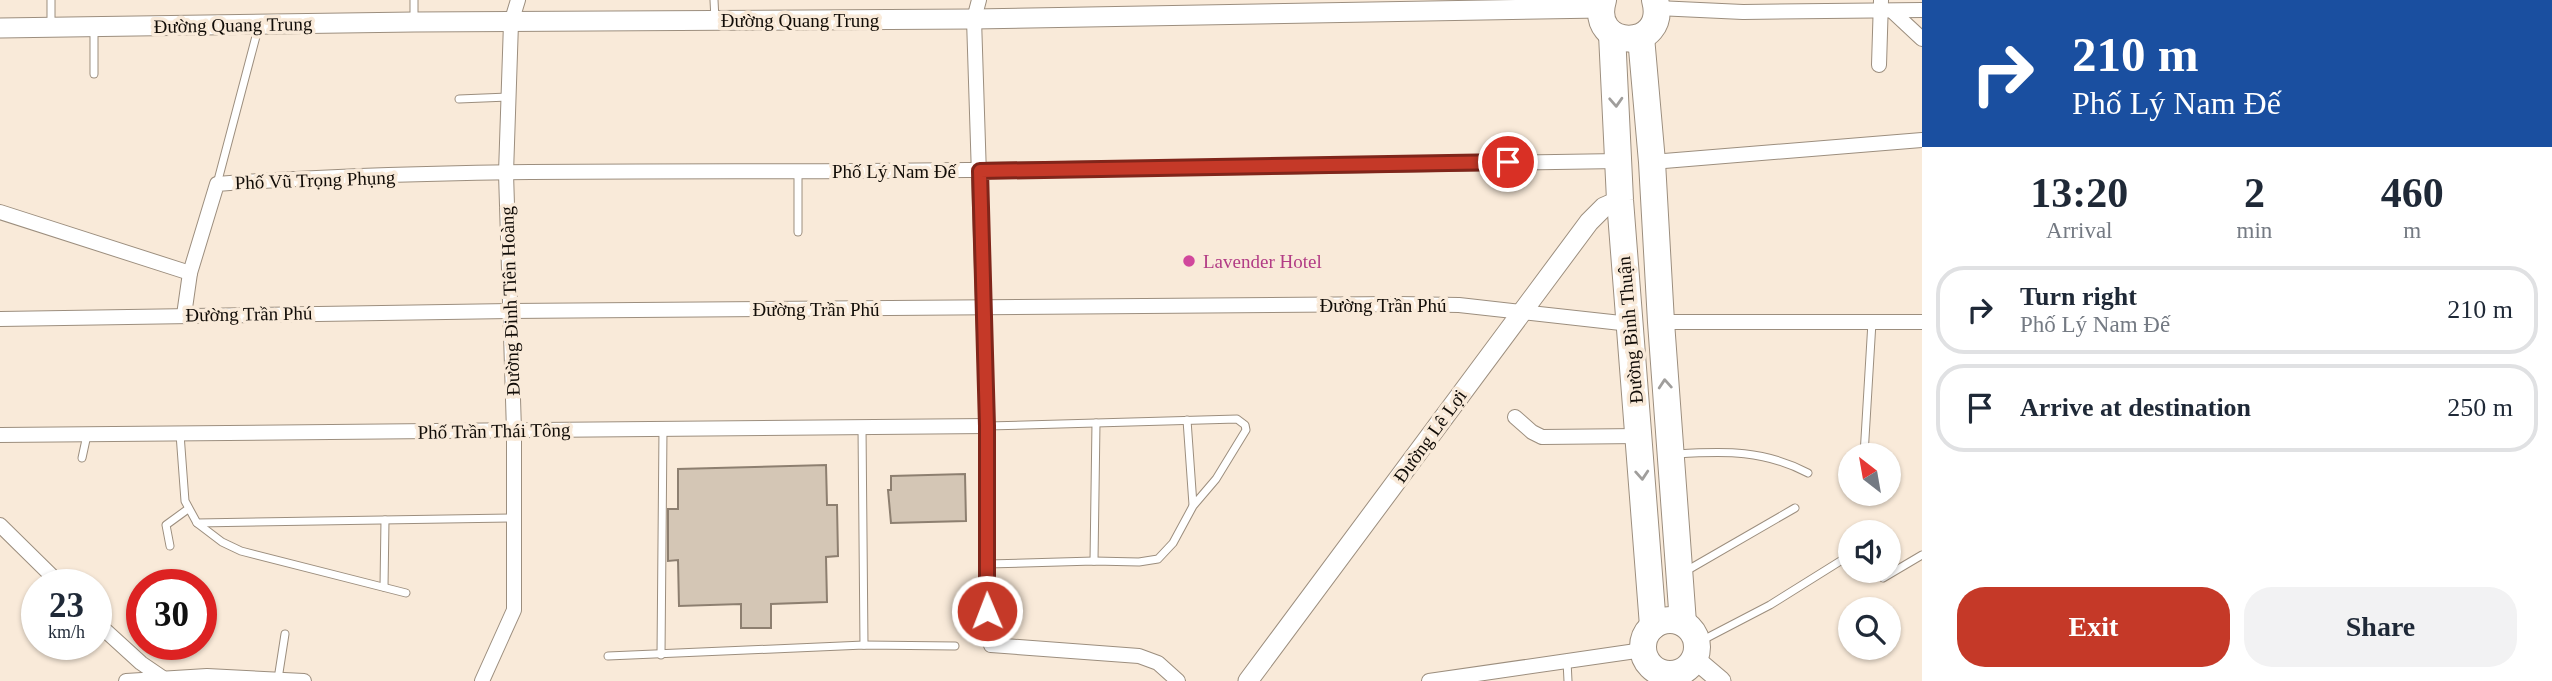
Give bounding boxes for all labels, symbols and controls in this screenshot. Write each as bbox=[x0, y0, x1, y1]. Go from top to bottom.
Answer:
street label: Đường Quang Trung bbox=[721, 10, 880, 31]
street label: Đường Quang Trung bbox=[154, 13, 313, 37]
text: 210 m bbox=[2072, 27, 2199, 82]
icon: right bbox=[1957, 28, 2048, 119]
text: Phố Lý Nam Đế bbox=[2072, 85, 2281, 121]
one-way arrow bbox=[1608, 97, 1623, 108]
pin bbox=[1478, 132, 1538, 192]
icon: arrive bbox=[1489, 143, 1527, 181]
street label: Phố Lý Nam Đế bbox=[832, 161, 957, 182]
street label: Phố Vũ Trọng Phụng bbox=[234, 167, 396, 193]
text: 13:20 bbox=[2030, 170, 2128, 216]
text: 2 bbox=[2244, 170, 2265, 216]
text: 460 bbox=[2381, 170, 2444, 216]
street label: Đường Đinh Tiên Hoàng bbox=[496, 205, 524, 396]
text: Arrival bbox=[2046, 218, 2113, 243]
text: min bbox=[2237, 218, 2272, 243]
text: m bbox=[2403, 218, 2421, 243]
place label: Lavender Hotel bbox=[1203, 251, 1322, 272]
marker: Lavender Hotel bbox=[1181, 253, 1197, 269]
street label: Đường Bình Thuận bbox=[1613, 255, 1647, 404]
text: Turn right bbox=[2020, 282, 2137, 311]
icon: right bbox=[1961, 291, 1999, 329]
street label: Đường Trần Phú bbox=[1320, 295, 1447, 316]
text: 210 m bbox=[2447, 295, 2513, 324]
street label: Đường Trần Phú bbox=[753, 299, 880, 320]
street label: Đường Trần Phú bbox=[185, 302, 313, 326]
text: Phố Lý Nam Đế bbox=[2020, 312, 2170, 337]
one-way arrow bbox=[1658, 378, 1673, 389]
street label: Đường Lê Lợi bbox=[1389, 386, 1471, 486]
icon: arrive bbox=[1961, 389, 1999, 427]
text: Arrive at destination bbox=[2020, 393, 2251, 422]
text: 250 m bbox=[2447, 393, 2513, 422]
street label: Phố Trần Thái Tông bbox=[417, 419, 571, 443]
north arrow bbox=[1838, 443, 1900, 506]
map controls bbox=[1838, 443, 1901, 660]
one-way arrow bbox=[1634, 470, 1649, 481]
button: sound bbox=[1838, 520, 1901, 583]
speed limit sign: 30 bbox=[126, 569, 217, 660]
position arrow bbox=[950, 574, 1024, 648]
text: 23 bbox=[49, 586, 84, 625]
button: Exit bbox=[1957, 587, 2230, 667]
button: Share bbox=[2244, 587, 2517, 667]
button: search bbox=[1838, 597, 1901, 660]
text: km/h bbox=[48, 622, 85, 642]

